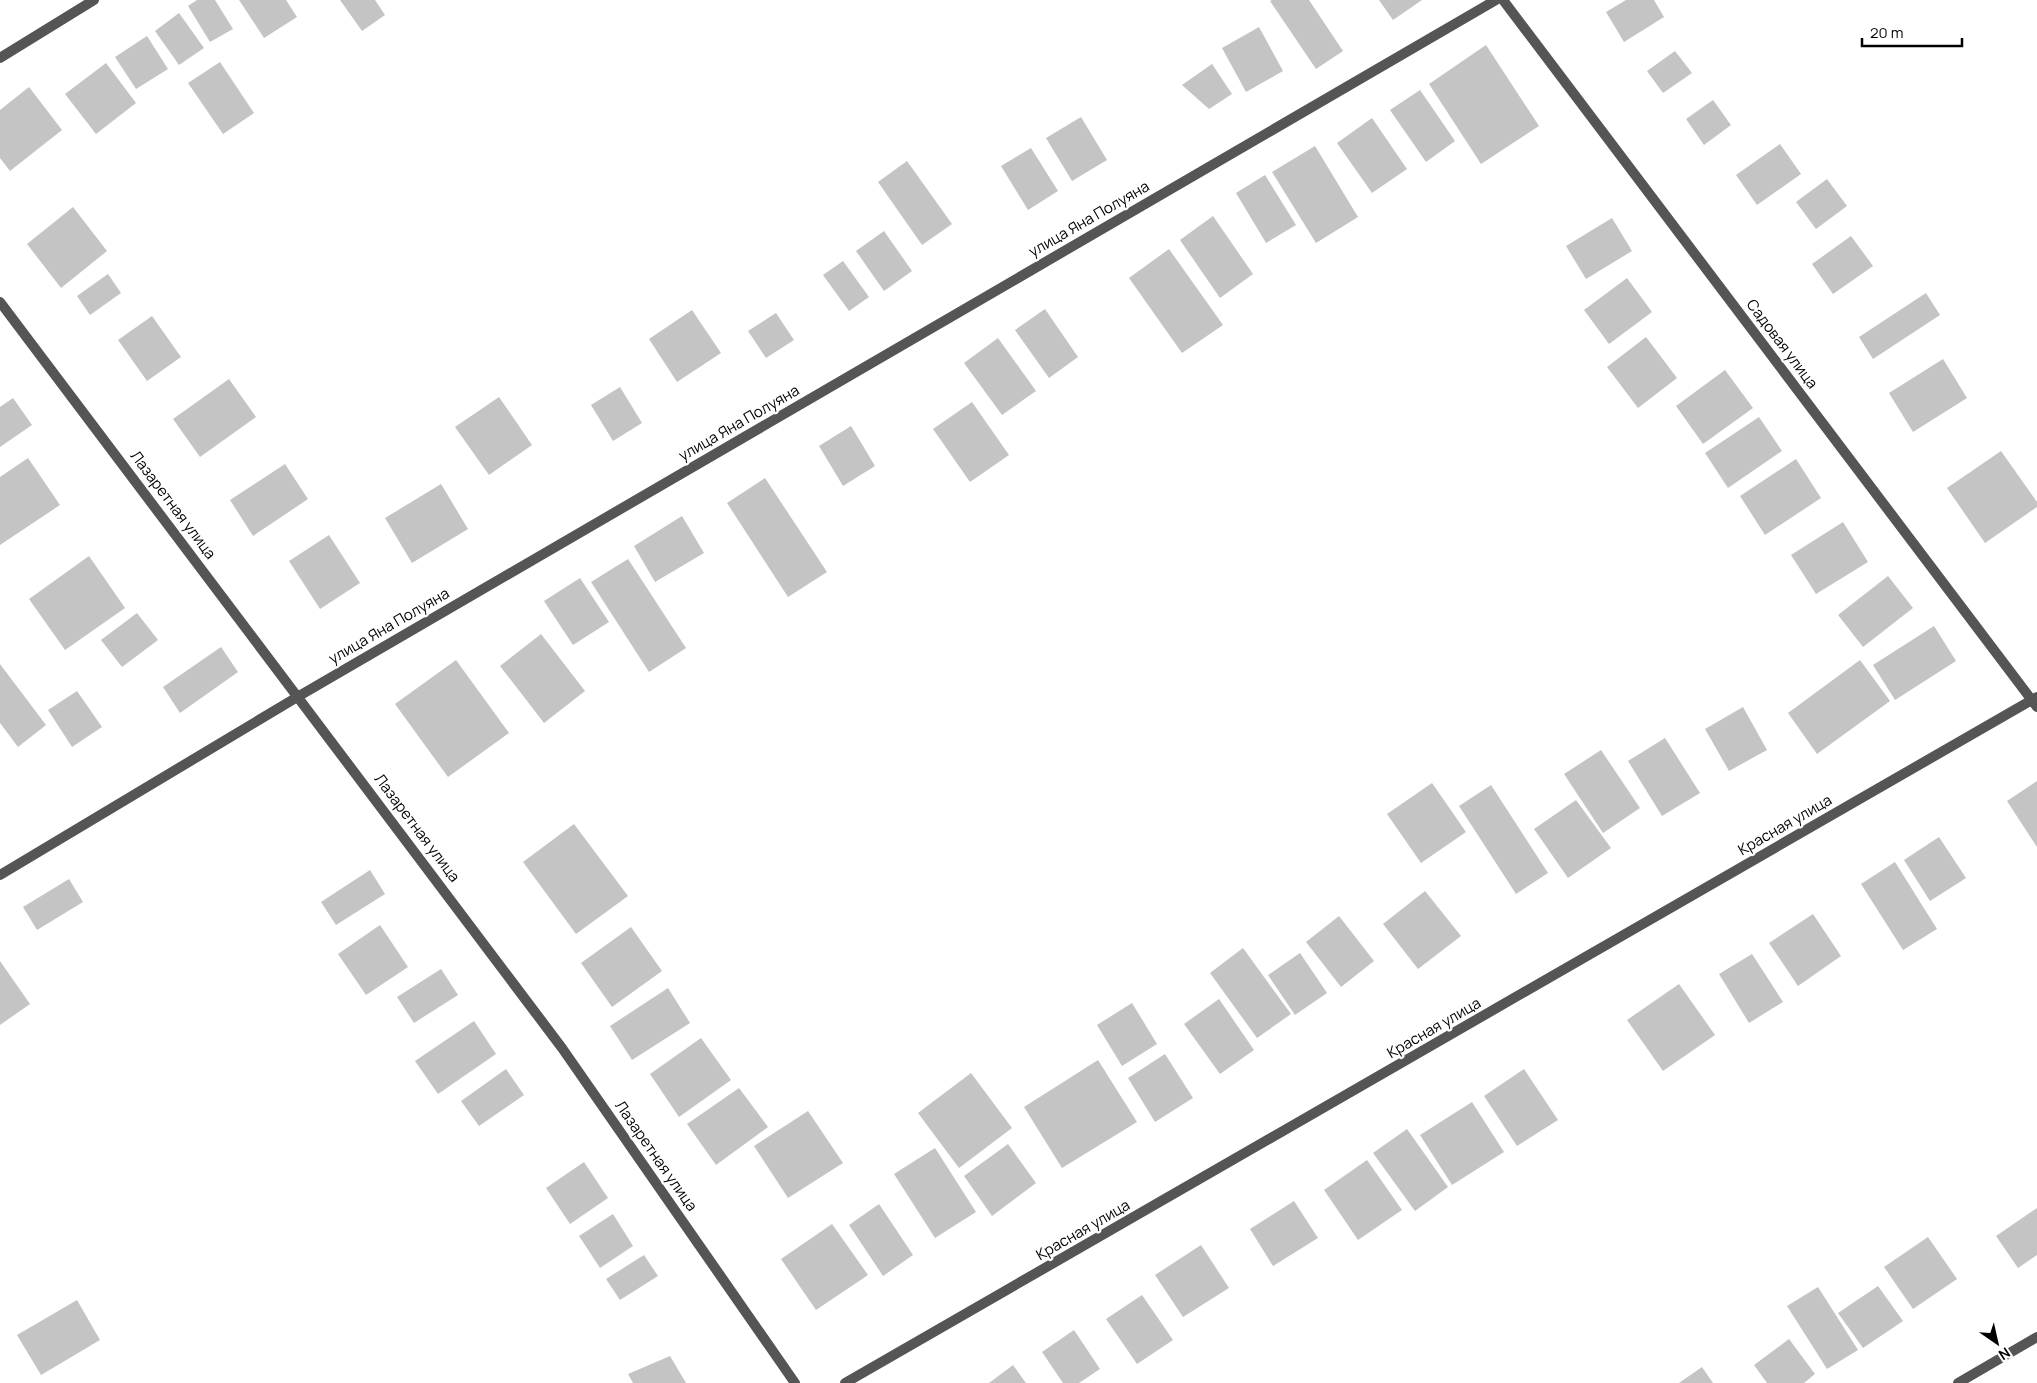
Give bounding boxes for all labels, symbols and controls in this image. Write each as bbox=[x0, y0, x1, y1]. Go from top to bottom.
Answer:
scale bar bbox=[1862, 15, 1962, 47]
text: 20 m bbox=[1870, 22, 1903, 43]
street label: улица Яна Полуяна bbox=[1025, 175, 1153, 262]
street label: Садовая улица bbox=[1742, 295, 1823, 393]
street label: улица Яна Полуяна bbox=[675, 379, 803, 466]
street label: Лазаретная улица bbox=[126, 446, 221, 563]
street label: улица Яна Полуяна bbox=[325, 582, 453, 669]
street label: Лазаретная улица bbox=[370, 769, 465, 886]
street label: Красная улица bbox=[1734, 789, 1836, 860]
street label: Красная улица bbox=[1383, 992, 1485, 1063]
street label: Лазаретная улица bbox=[610, 1096, 703, 1215]
street label: Красная улица bbox=[1032, 1194, 1134, 1265]
north arrow bbox=[1972, 1318, 2022, 1368]
text: N bbox=[1995, 1344, 2014, 1365]

